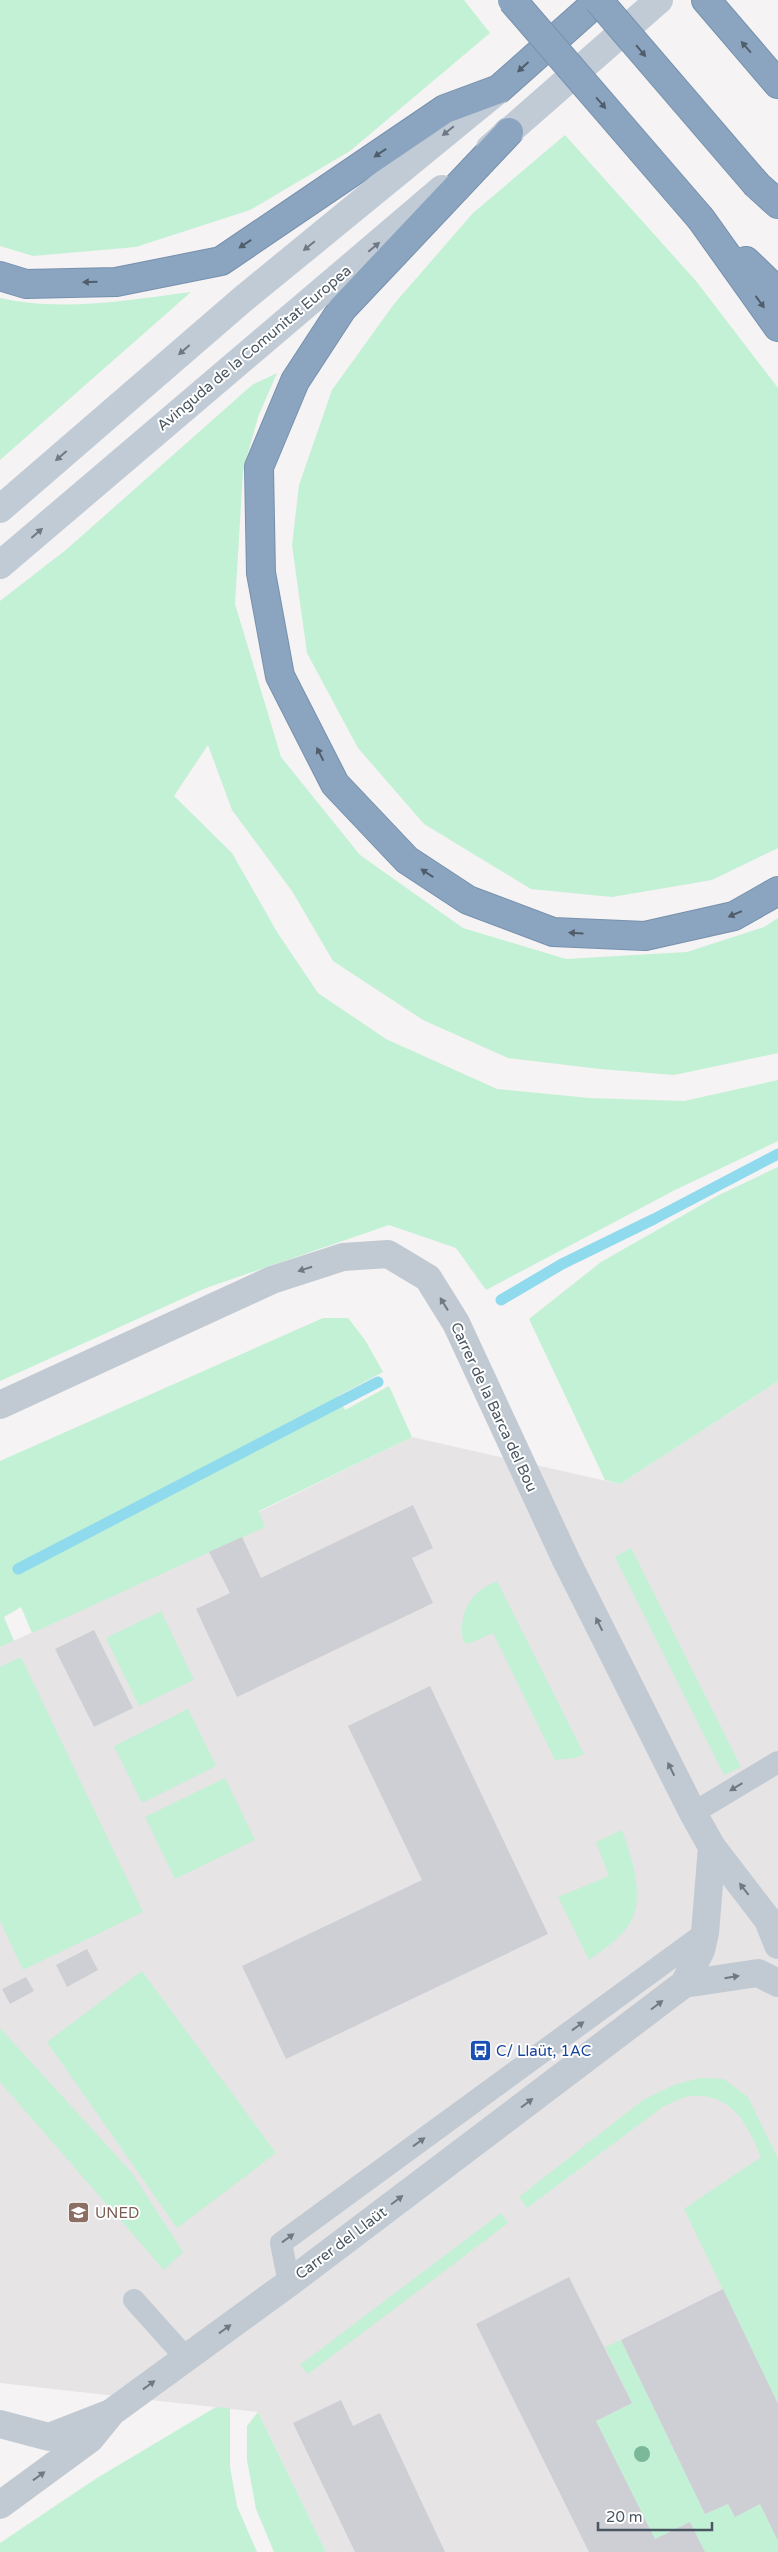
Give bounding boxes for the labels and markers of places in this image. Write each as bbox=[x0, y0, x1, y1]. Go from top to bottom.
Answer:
bus stop icon: C/ Llaüt, 1AC bbox=[468, 2039, 492, 2063]
place label: C/ Llaüt, 1AC bbox=[496, 2042, 591, 2060]
school or university icon: UNED bbox=[67, 2201, 91, 2225]
place label: UNED bbox=[95, 2204, 139, 2222]

